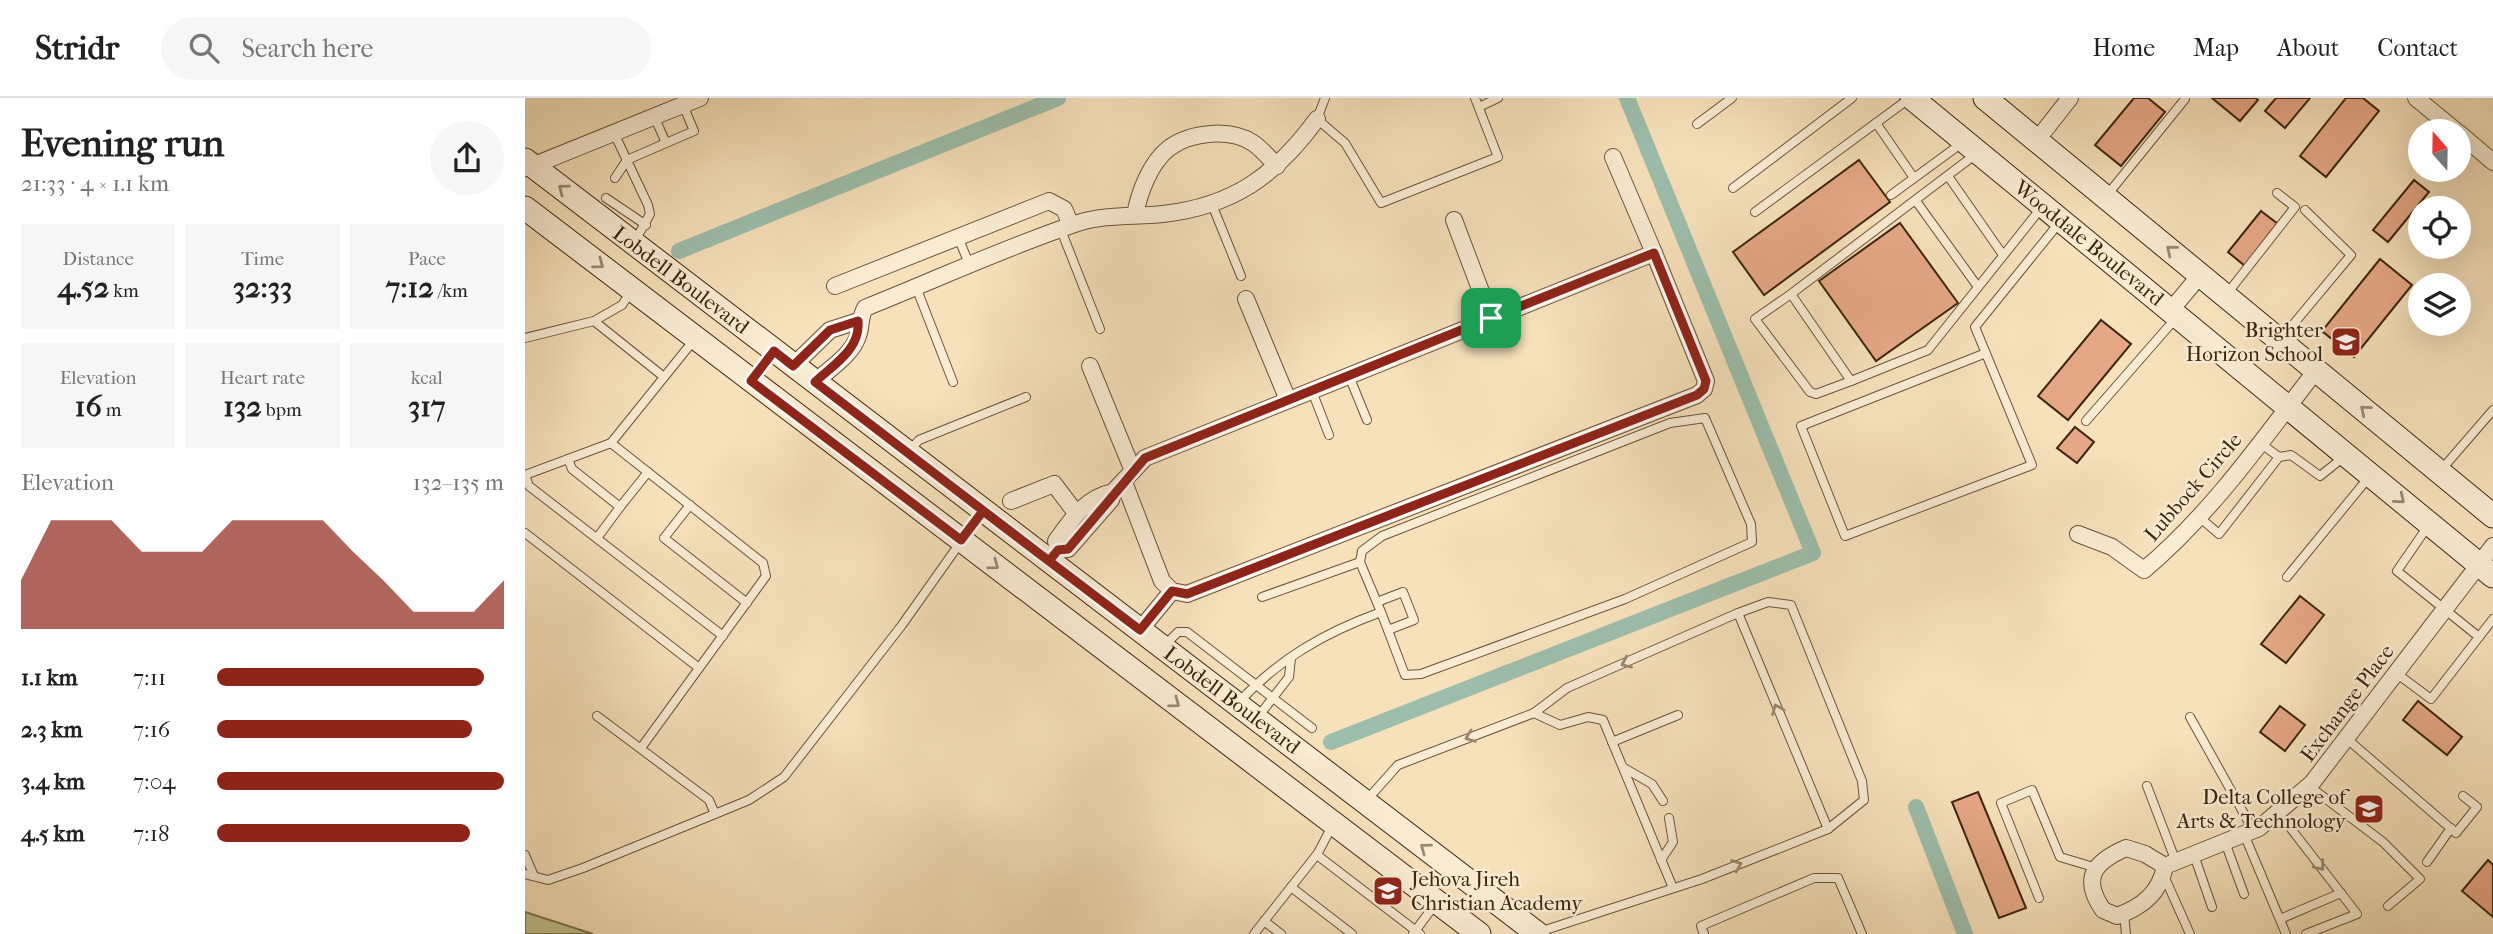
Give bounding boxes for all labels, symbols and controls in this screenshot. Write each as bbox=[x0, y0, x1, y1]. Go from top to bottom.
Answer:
search box bbox=[161, 17, 651, 80]
text: Stridr bbox=[35, 29, 119, 68]
icon: search bbox=[185, 29, 223, 67]
text: Search here bbox=[241, 33, 373, 64]
text: Home bbox=[2093, 34, 2155, 62]
text: Map bbox=[2193, 34, 2239, 62]
text: About bbox=[2277, 34, 2339, 62]
text: Contact bbox=[2377, 34, 2458, 62]
north arrow bbox=[2408, 119, 2471, 182]
map controls bbox=[2408, 119, 2471, 336]
text: Evening run bbox=[21, 121, 224, 166]
button: share bbox=[430, 121, 504, 195]
text: 21:33 · 4 × 1.1 km bbox=[21, 170, 169, 197]
street label: Wooddale Boulevard bbox=[2009, 175, 2169, 311]
one-way arrow bbox=[558, 185, 570, 198]
button: locate bbox=[2408, 196, 2471, 259]
street label: Lobdell Boulevard bbox=[608, 221, 754, 339]
one-way arrow bbox=[2166, 245, 2178, 258]
text: Distance bbox=[62, 248, 134, 270]
text: Time bbox=[241, 248, 284, 270]
text: Pace bbox=[408, 248, 446, 270]
one-way arrow bbox=[591, 256, 604, 269]
text: 4.52 bbox=[58, 270, 109, 305]
text: 32:33 bbox=[233, 270, 292, 305]
text: 7:12 bbox=[386, 270, 434, 305]
button: layers bbox=[2408, 273, 2471, 336]
text: km bbox=[109, 280, 139, 302]
text: /km bbox=[434, 280, 468, 302]
pin bbox=[1461, 288, 1521, 348]
icon: arrive bbox=[1472, 299, 1510, 337]
place label: Brighter Horizon School bbox=[2186, 318, 2323, 366]
school or university icon: Brighter Horizon School bbox=[2329, 325, 2363, 359]
text: Elevation bbox=[60, 367, 137, 389]
text: Heart rate bbox=[220, 367, 305, 389]
text: kcal bbox=[411, 367, 443, 389]
text: 16 bbox=[75, 389, 102, 424]
text: 132 bbox=[223, 389, 262, 424]
text: 317 bbox=[408, 389, 446, 424]
text: m bbox=[102, 399, 122, 421]
text: bpm bbox=[262, 399, 302, 421]
one-way arrow bbox=[2361, 405, 2373, 418]
street label: Lubbock Circle bbox=[2139, 428, 2247, 546]
text: Elevation bbox=[21, 469, 114, 496]
text: 132–135 m bbox=[413, 469, 504, 496]
one-way arrow bbox=[2393, 491, 2405, 504]
one-way arrow bbox=[987, 557, 999, 570]
street label: Exchange Place bbox=[2295, 640, 2399, 766]
street label: Lobdell Boulevard bbox=[1159, 641, 1305, 759]
one-way arrow bbox=[1621, 655, 1633, 669]
text: 1.1 km bbox=[21, 664, 78, 691]
text: 7:11 bbox=[133, 664, 166, 691]
one-way arrow bbox=[1168, 695, 1180, 707]
one-way arrow bbox=[1772, 704, 1786, 716]
text: 2.3 km bbox=[21, 716, 83, 743]
text: 7:16 bbox=[133, 716, 170, 743]
one-way arrow bbox=[1465, 729, 1477, 743]
text: 3.4 km bbox=[21, 768, 85, 795]
text: 7:04 bbox=[133, 768, 176, 795]
place label: Delta College of Arts & Technology bbox=[2176, 785, 2350, 833]
school or university icon: Delta College of Arts & Technology bbox=[2352, 792, 2386, 826]
text: 4.5 km bbox=[21, 820, 85, 847]
text: 7:18 bbox=[133, 820, 169, 847]
one-way arrow bbox=[1420, 843, 1433, 856]
one-way arrow bbox=[2311, 858, 2324, 870]
one-way arrow bbox=[1730, 860, 1742, 874]
place label: Jehova Jireh Christian Academy bbox=[1409, 867, 1583, 915]
school or university icon: Jehova Jireh Christian Academy bbox=[1371, 874, 1405, 908]

